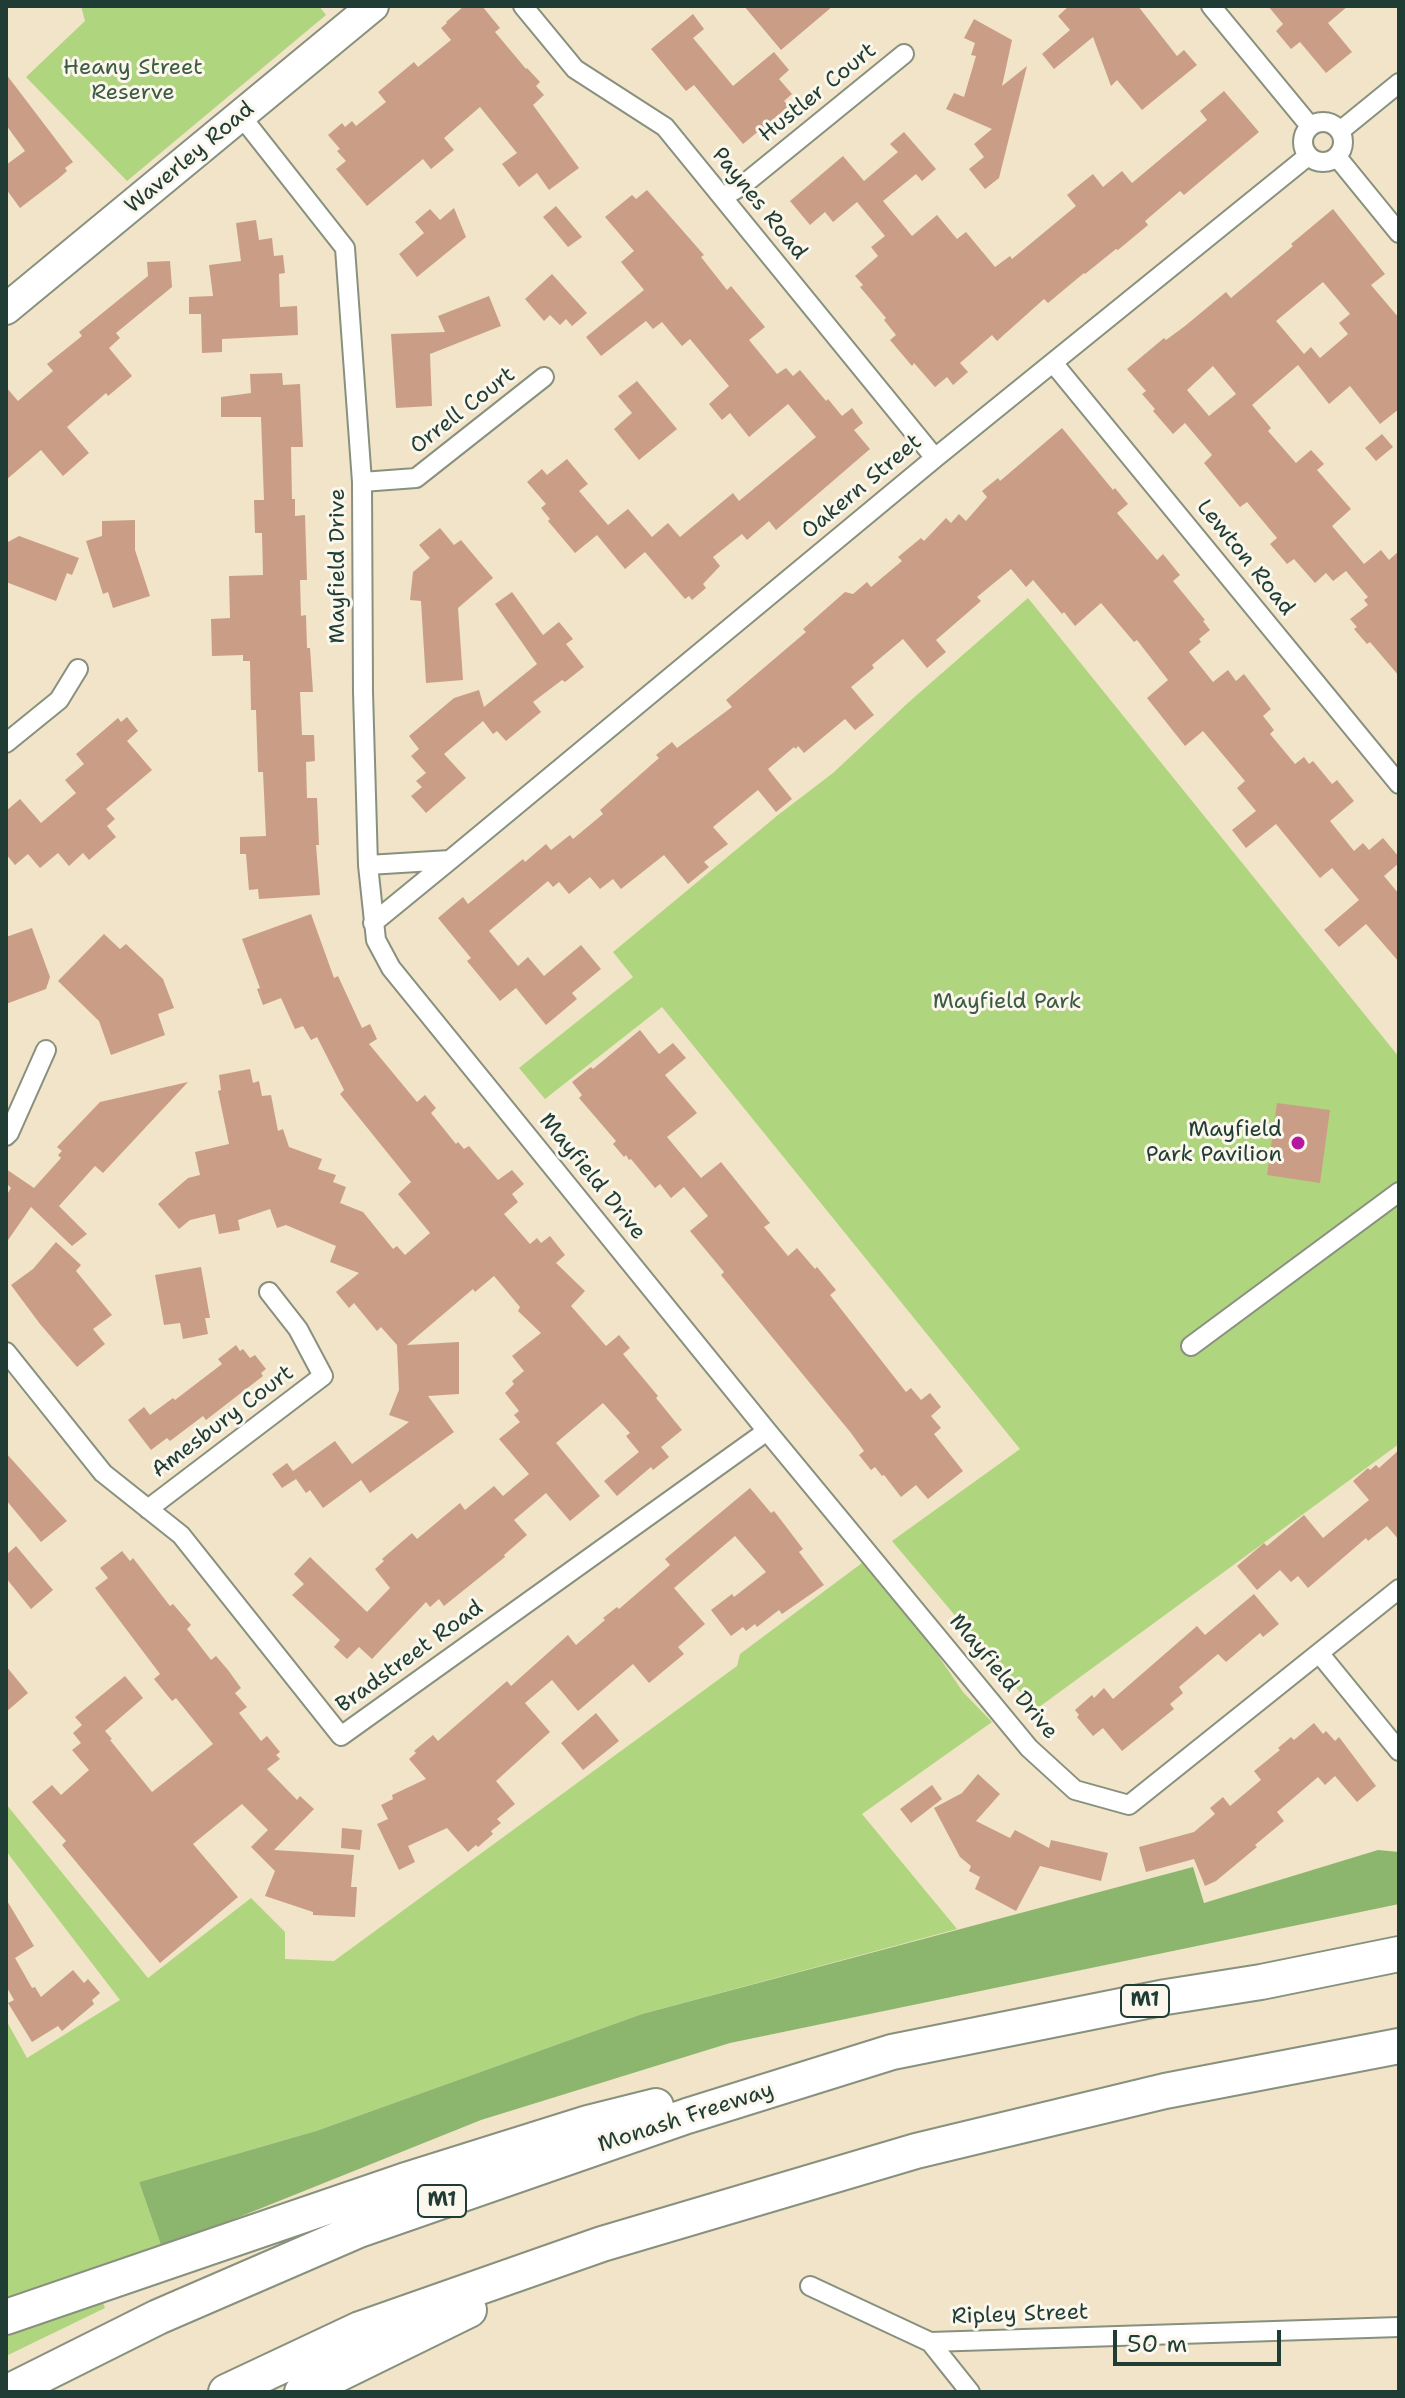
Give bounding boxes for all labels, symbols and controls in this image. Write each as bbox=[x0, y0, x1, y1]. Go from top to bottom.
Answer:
street label: Hustler Court bbox=[754, 38, 882, 148]
park label: Heany Street Reserve bbox=[63, 55, 203, 106]
street label: Waverley Road bbox=[120, 96, 260, 220]
street label: Paynes Road bbox=[706, 143, 812, 265]
street label: Orrell Court bbox=[405, 362, 521, 460]
street label: Oakern Street bbox=[797, 429, 927, 545]
street label: Mayfield Drive bbox=[325, 488, 351, 644]
street label: Lewton Road bbox=[1190, 495, 1300, 621]
park label: Mayfield Park bbox=[933, 989, 1081, 1015]
street label: Mayfield Drive bbox=[533, 1108, 651, 1246]
place label: Mayfield Park Pavilion bbox=[1146, 1117, 1282, 1168]
marker: Mayfield Park Pavilion bbox=[1289, 1134, 1307, 1152]
street label: Amesbury Court bbox=[147, 1360, 299, 1484]
street label: Bradstreet Road bbox=[331, 1595, 489, 1719]
street label: Mayfield Drive bbox=[943, 1609, 1063, 1745]
road number: M1 bbox=[1121, 1985, 1169, 2017]
street label: Monash Freeway bbox=[595, 2077, 777, 2159]
road number: M1 bbox=[418, 2185, 466, 2217]
street label: Ripley Street bbox=[951, 2299, 1089, 2331]
scale bar bbox=[1117, 2314, 1285, 2364]
text: 50 m bbox=[1127, 2328, 1187, 2360]

